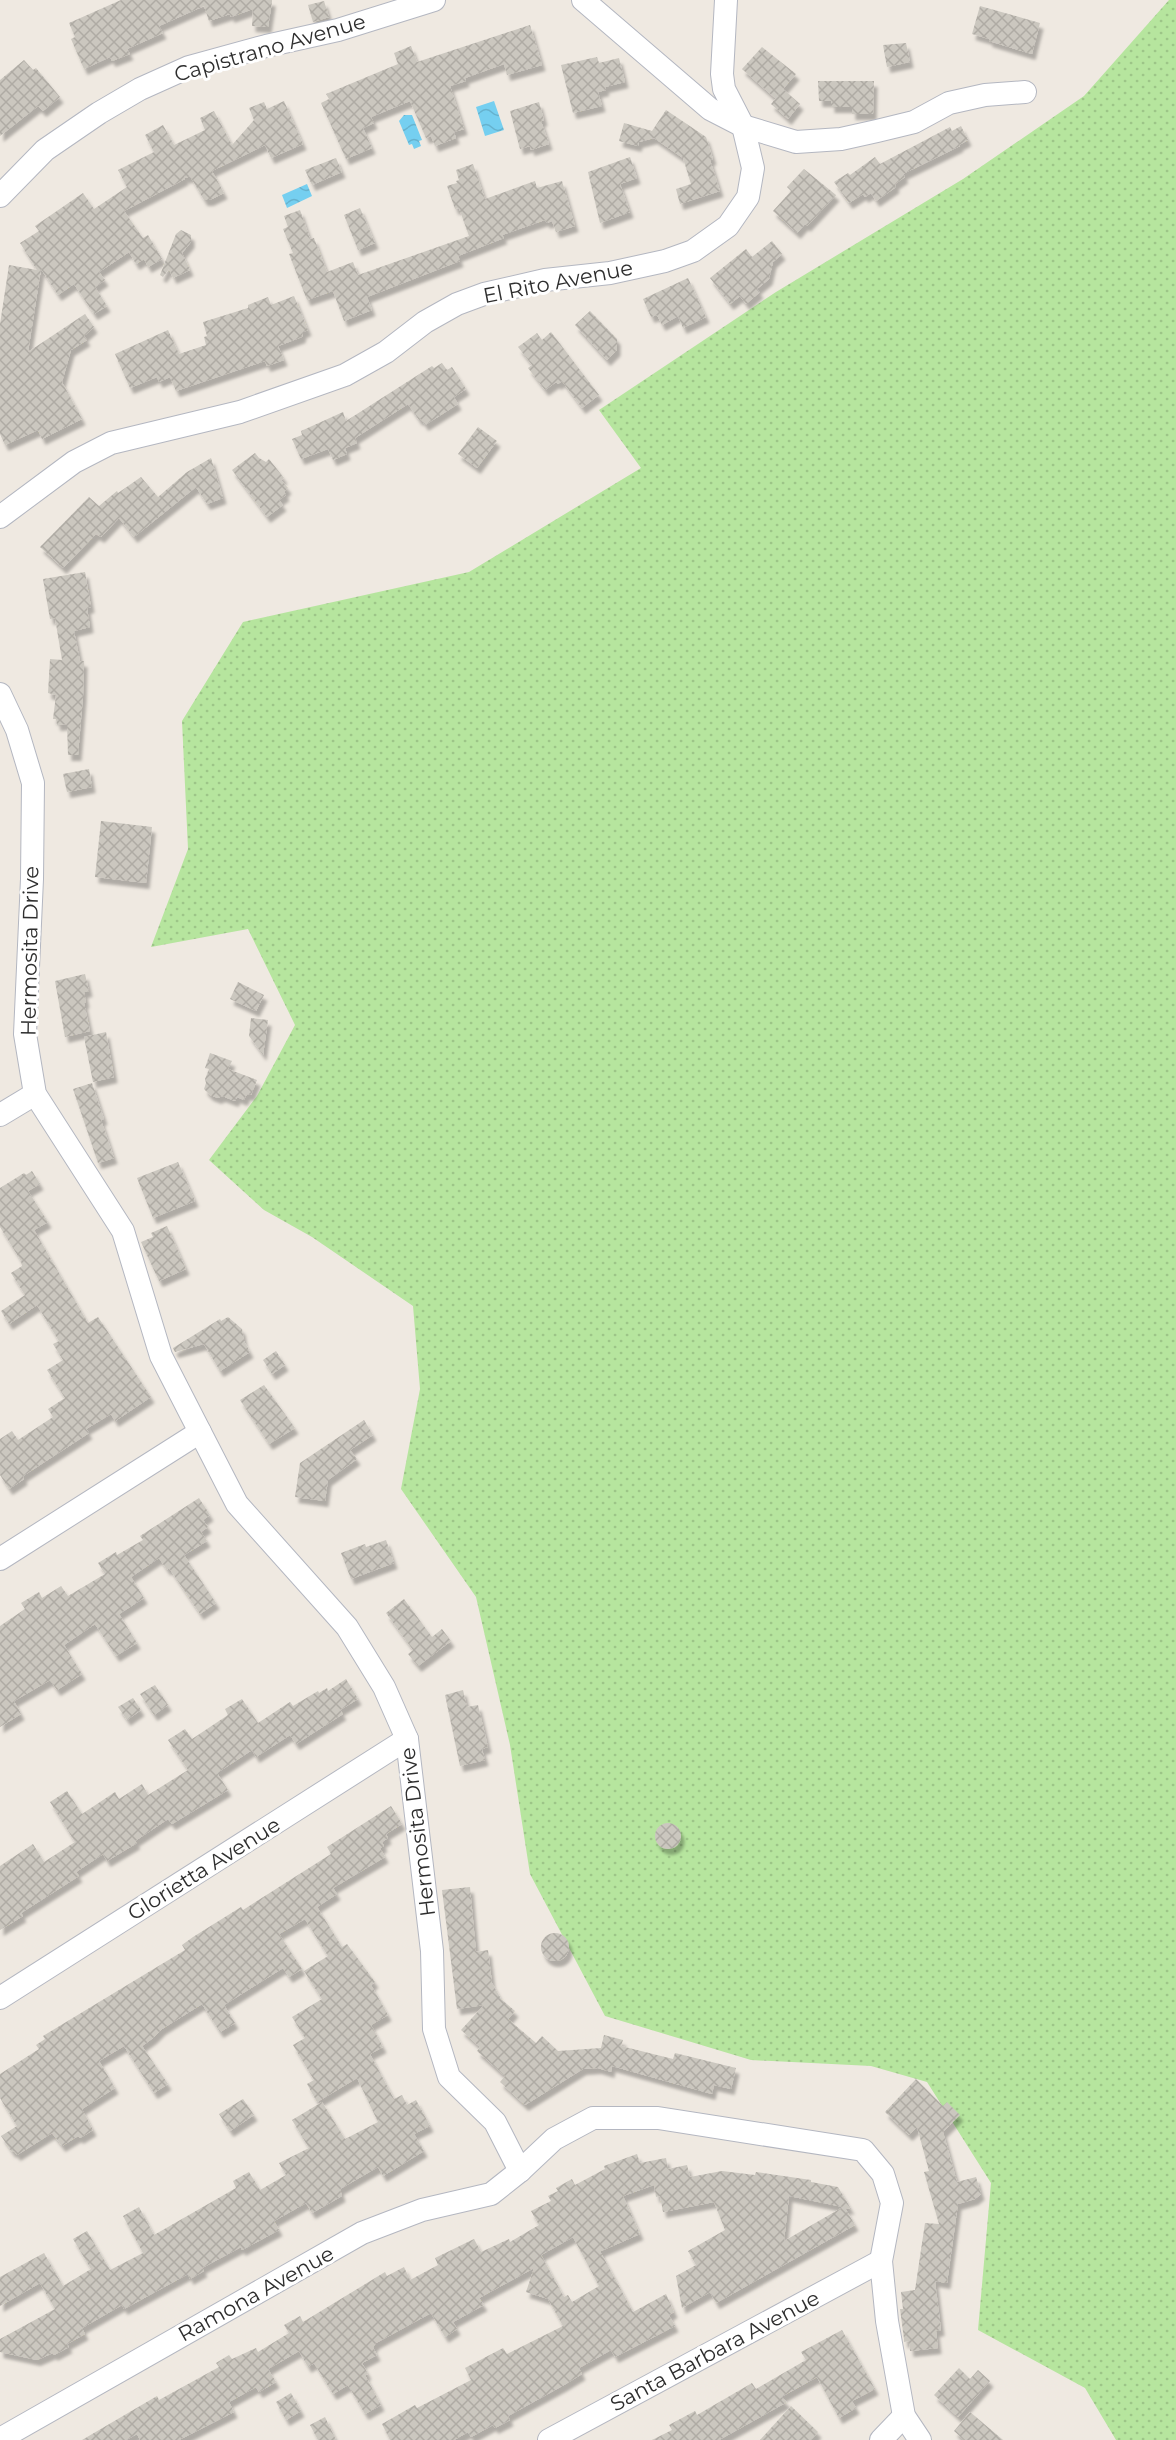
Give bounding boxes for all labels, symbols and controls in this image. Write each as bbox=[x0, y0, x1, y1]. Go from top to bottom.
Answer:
street label: Capistrano Avenue bbox=[171, 8, 368, 87]
street label: El Rito Avenue bbox=[481, 255, 635, 308]
street label: Hermosita Drive bbox=[16, 866, 43, 1036]
street label: Hermosita Drive bbox=[395, 1746, 440, 1918]
street label: Glorietta Avenue bbox=[123, 1812, 285, 1926]
street label: Ramona Avenue bbox=[173, 2240, 338, 2347]
street label: Santa Barbara Avenue bbox=[606, 2285, 824, 2416]

